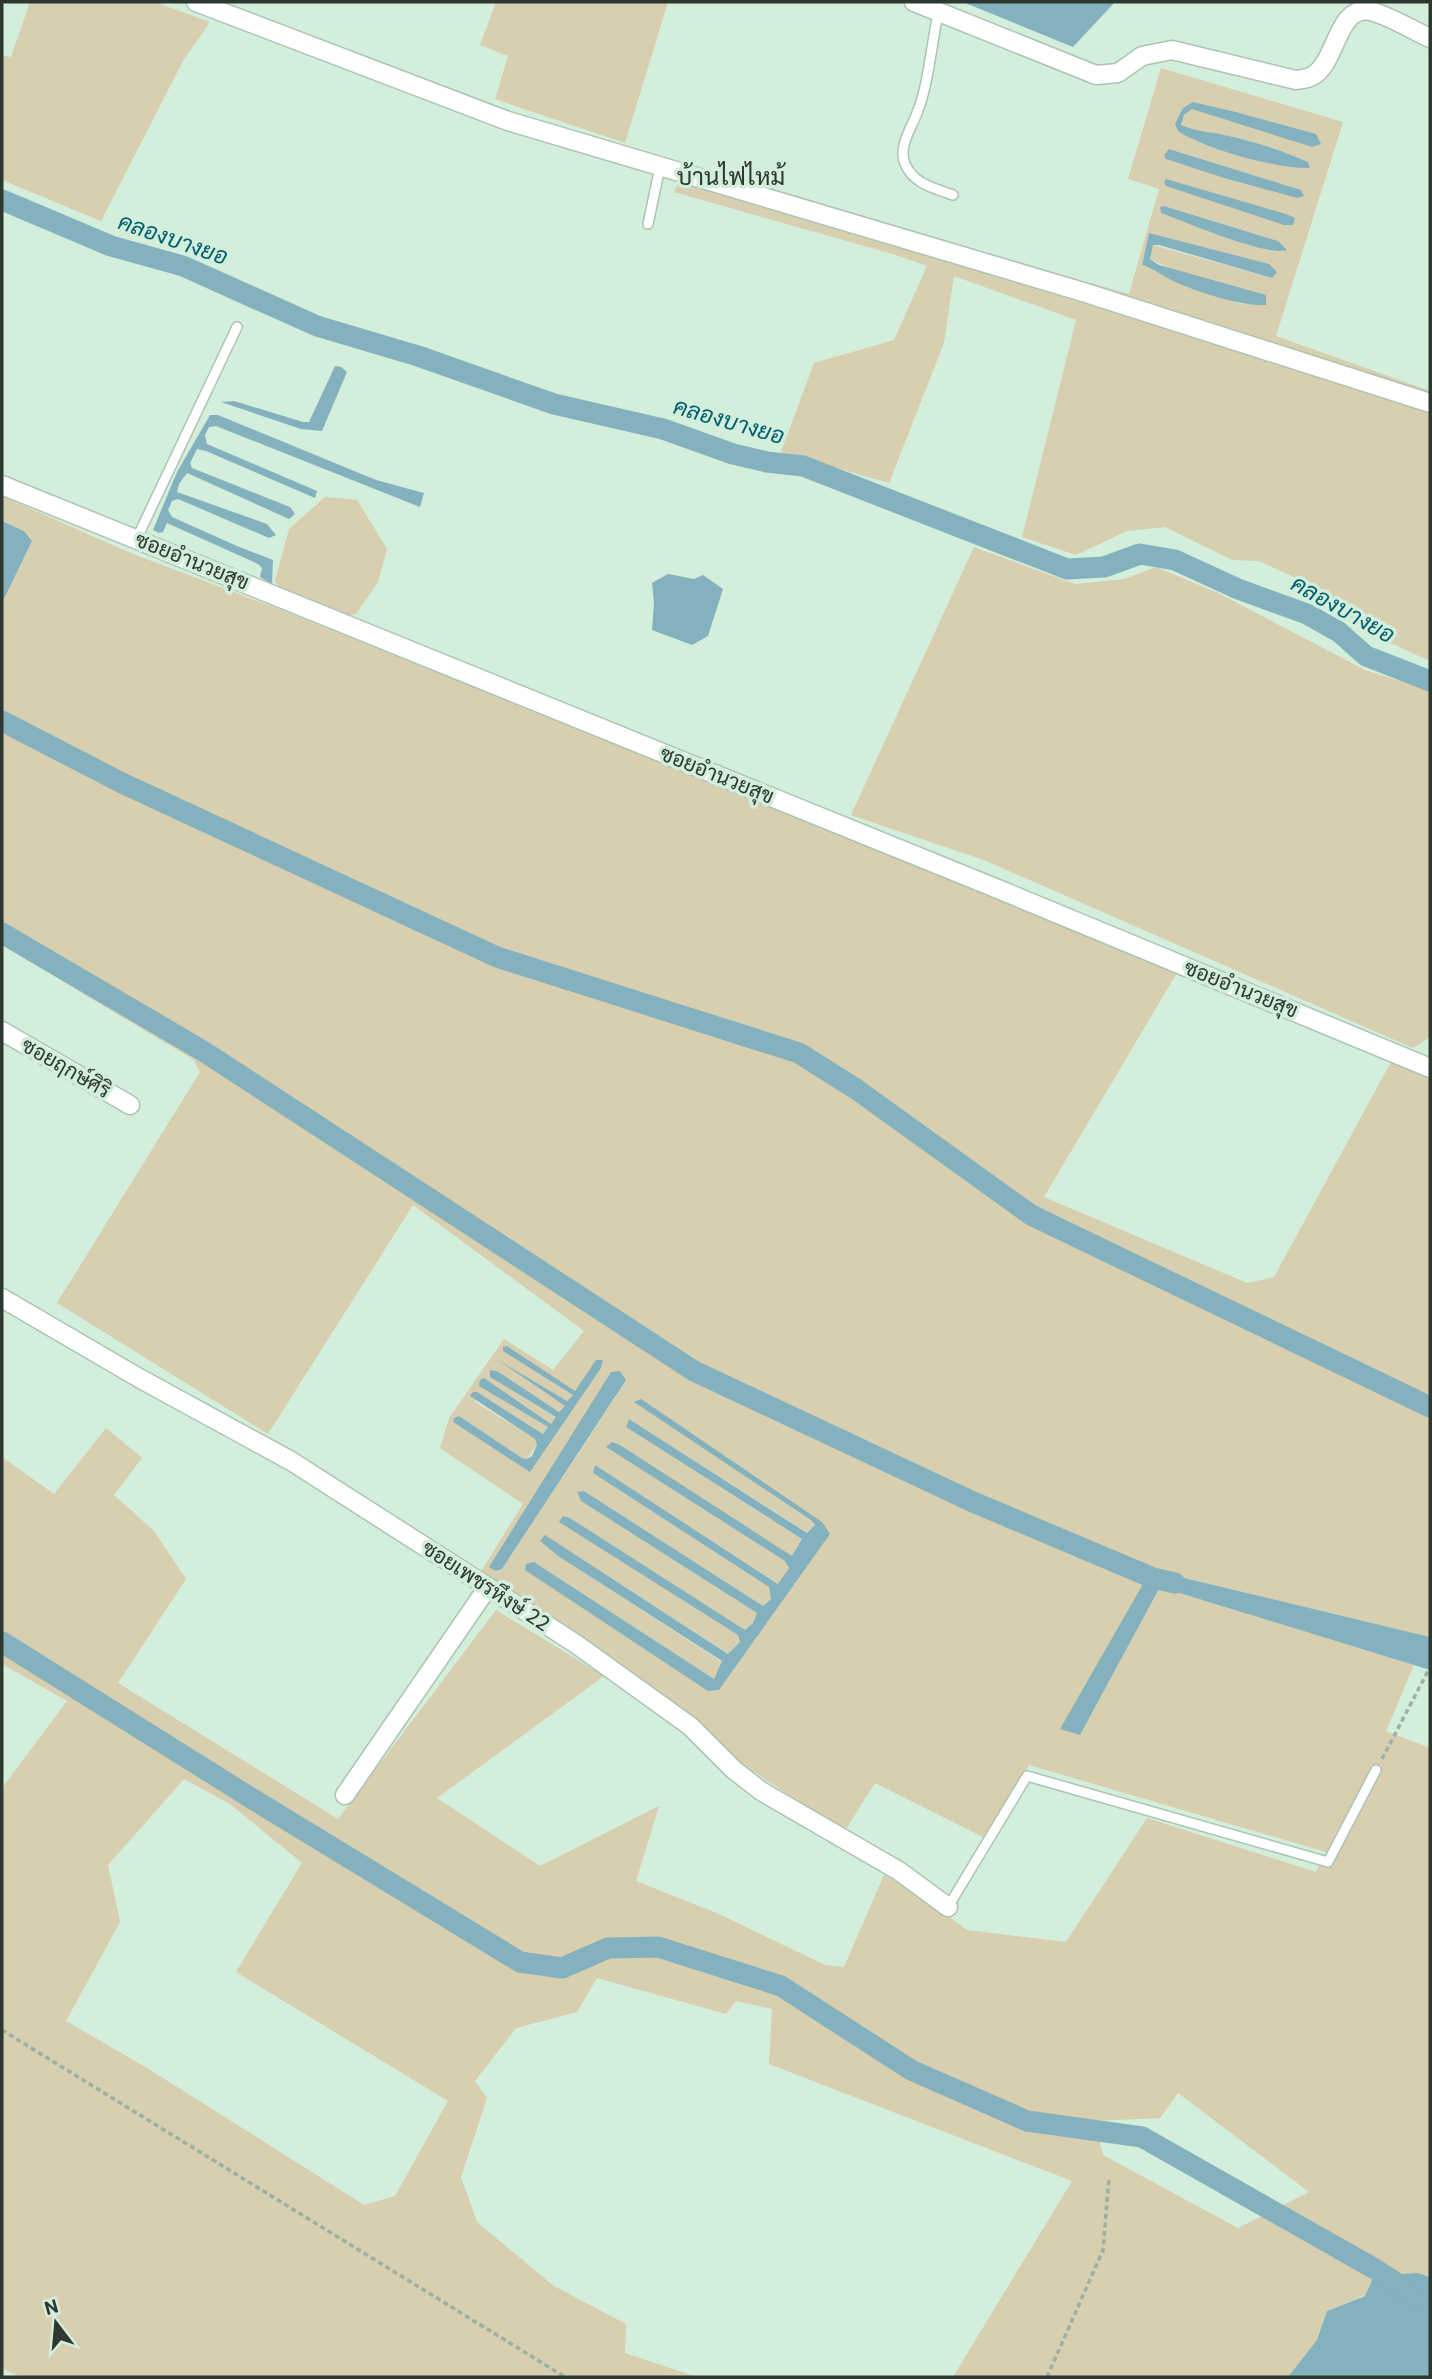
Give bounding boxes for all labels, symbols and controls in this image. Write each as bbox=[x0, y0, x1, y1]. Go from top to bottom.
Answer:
district label: บ้านไฟไหม้ bbox=[677, 159, 786, 191]
water label: คลองบางยอ bbox=[115, 204, 233, 270]
water label: คลองบางยอ bbox=[671, 389, 789, 449]
street label: ซอยอำนวยสุข bbox=[131, 525, 254, 597]
water label: คลองบางยอ bbox=[1287, 566, 1401, 648]
street label: ซอยอำนวยสุข bbox=[656, 739, 779, 811]
street label: ซอยอำนวยสุข bbox=[1180, 953, 1303, 1025]
street label: ซอยฤกษ์ศิริ bbox=[17, 1030, 116, 1103]
street label: ซอยเพชรหึงษ์ 22 bbox=[418, 1533, 556, 1636]
north arrow bbox=[21, 2288, 91, 2358]
text: N bbox=[41, 2292, 61, 2319]

